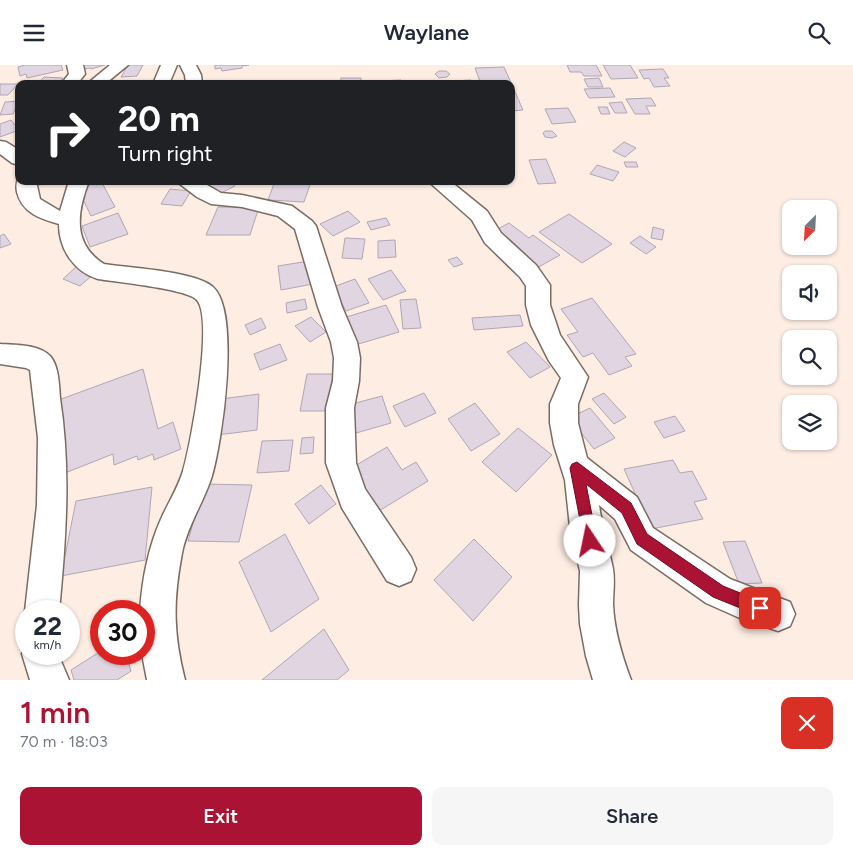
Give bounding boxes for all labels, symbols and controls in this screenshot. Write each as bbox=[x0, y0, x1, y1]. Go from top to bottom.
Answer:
icon: menu bbox=[20, 19, 48, 47]
text: Waylane bbox=[384, 19, 469, 46]
icon: search bbox=[805, 19, 833, 47]
text: 20 m bbox=[118, 98, 200, 140]
icon: right bbox=[35, 100, 100, 165]
text: Turn right bbox=[118, 140, 213, 167]
north arrow bbox=[782, 200, 838, 255]
map controls bbox=[782, 200, 837, 450]
button: sound bbox=[782, 265, 837, 320]
button: search bbox=[782, 330, 837, 385]
button: layers bbox=[782, 395, 837, 450]
position arrow bbox=[563, 514, 615, 566]
pin bbox=[739, 587, 781, 629]
icon: arrive bbox=[746, 594, 774, 622]
speed limit sign: 30 bbox=[90, 600, 155, 665]
text: 22 bbox=[33, 611, 62, 641]
text: km/h bbox=[34, 638, 61, 652]
text: 1 min bbox=[20, 694, 90, 731]
button: close bbox=[781, 697, 833, 749]
text: 70 m · 18:03 bbox=[20, 732, 108, 751]
button: Exit bbox=[20, 787, 422, 845]
button: Share bbox=[432, 787, 833, 845]

